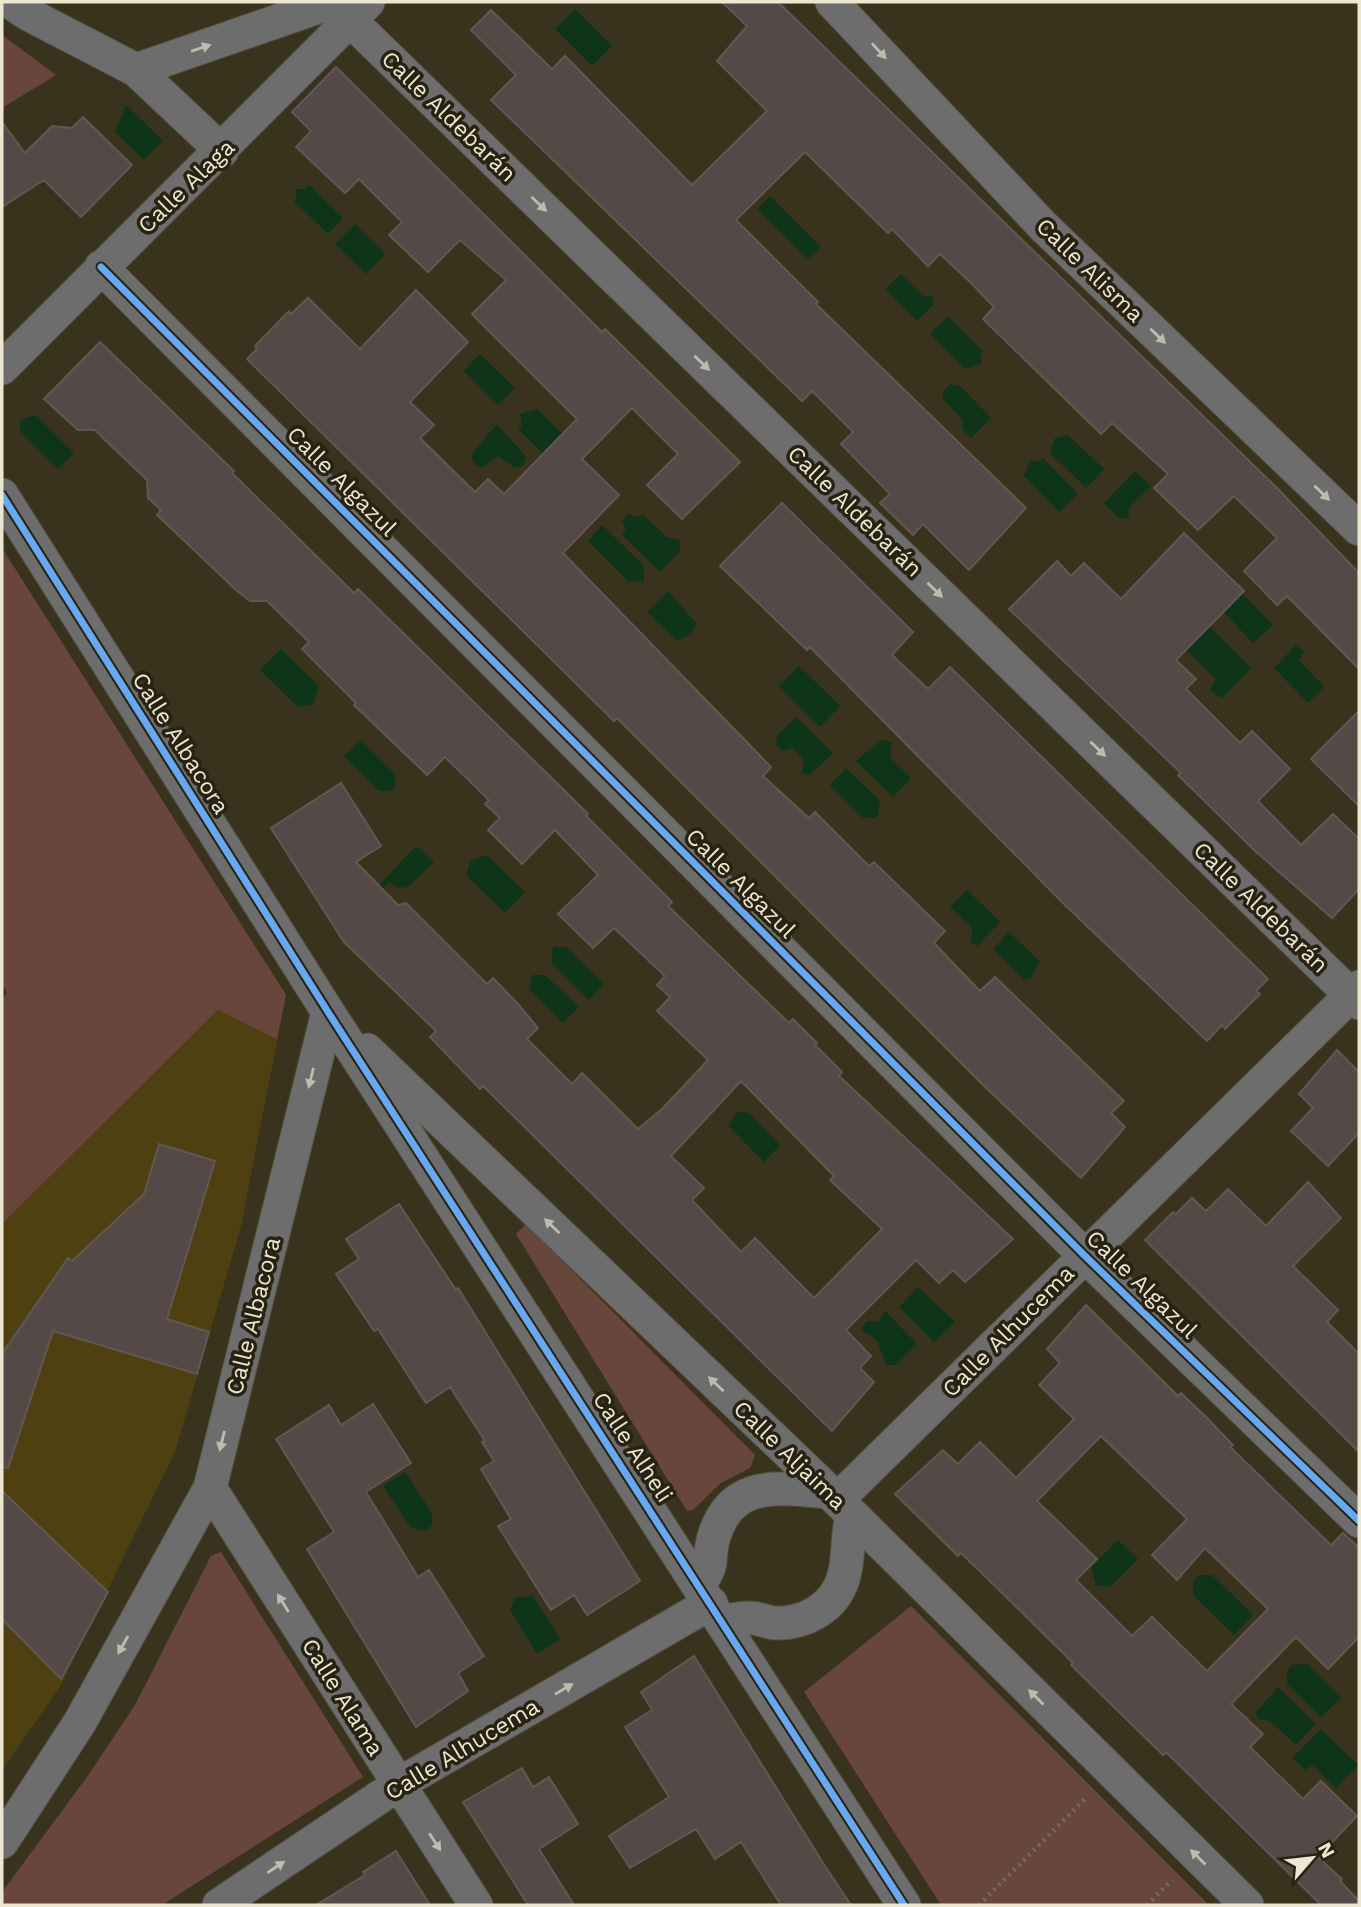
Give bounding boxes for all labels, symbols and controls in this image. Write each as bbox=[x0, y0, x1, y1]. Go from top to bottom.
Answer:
one-way arrow bbox=[190, 42, 211, 53]
one-way arrow bbox=[870, 42, 886, 59]
street label: Calle Aldebarán bbox=[376, 45, 522, 187]
street label: Calle Alaga bbox=[133, 134, 240, 239]
one-way arrow bbox=[531, 196, 548, 213]
street label: Calle Alisma bbox=[1030, 213, 1149, 328]
one-way arrow bbox=[1149, 327, 1166, 343]
one-way arrow bbox=[694, 354, 711, 371]
street label: Calle Algazul bbox=[281, 421, 402, 542]
street label: Calle Aldebarán bbox=[782, 440, 928, 582]
one-way arrow bbox=[1314, 485, 1331, 502]
one-way arrow bbox=[927, 582, 944, 599]
street label: Calle Albacora bbox=[126, 668, 235, 819]
one-way arrow bbox=[1090, 740, 1107, 757]
street label: Calle Algazul bbox=[680, 823, 801, 944]
street label: Calle Aldebarán bbox=[1188, 836, 1334, 978]
one-way arrow bbox=[305, 1067, 316, 1089]
one-way arrow bbox=[544, 1219, 561, 1235]
street label: Calle Algazul bbox=[1080, 1225, 1203, 1344]
street label: Calle Albacora bbox=[221, 1235, 286, 1398]
street label: Calle Alhucema bbox=[937, 1260, 1080, 1403]
one-way arrow bbox=[708, 1375, 725, 1392]
street label: Calle Alheli bbox=[587, 1387, 678, 1507]
street label: Calle Aljaima bbox=[728, 1395, 851, 1516]
one-way arrow bbox=[216, 1431, 227, 1453]
one-way arrow bbox=[277, 1593, 290, 1612]
street label: Calle Alama bbox=[296, 1634, 389, 1761]
one-way arrow bbox=[117, 1635, 129, 1655]
one-way arrow bbox=[554, 1682, 573, 1695]
one-way arrow bbox=[1028, 1689, 1045, 1706]
street label: Calle Alhucema bbox=[380, 1693, 544, 1806]
north arrow bbox=[1277, 1823, 1347, 1893]
one-way arrow bbox=[429, 1832, 442, 1852]
text: N bbox=[1313, 1839, 1340, 1862]
one-way arrow bbox=[1190, 1850, 1207, 1866]
one-way arrow bbox=[267, 1860, 285, 1874]

